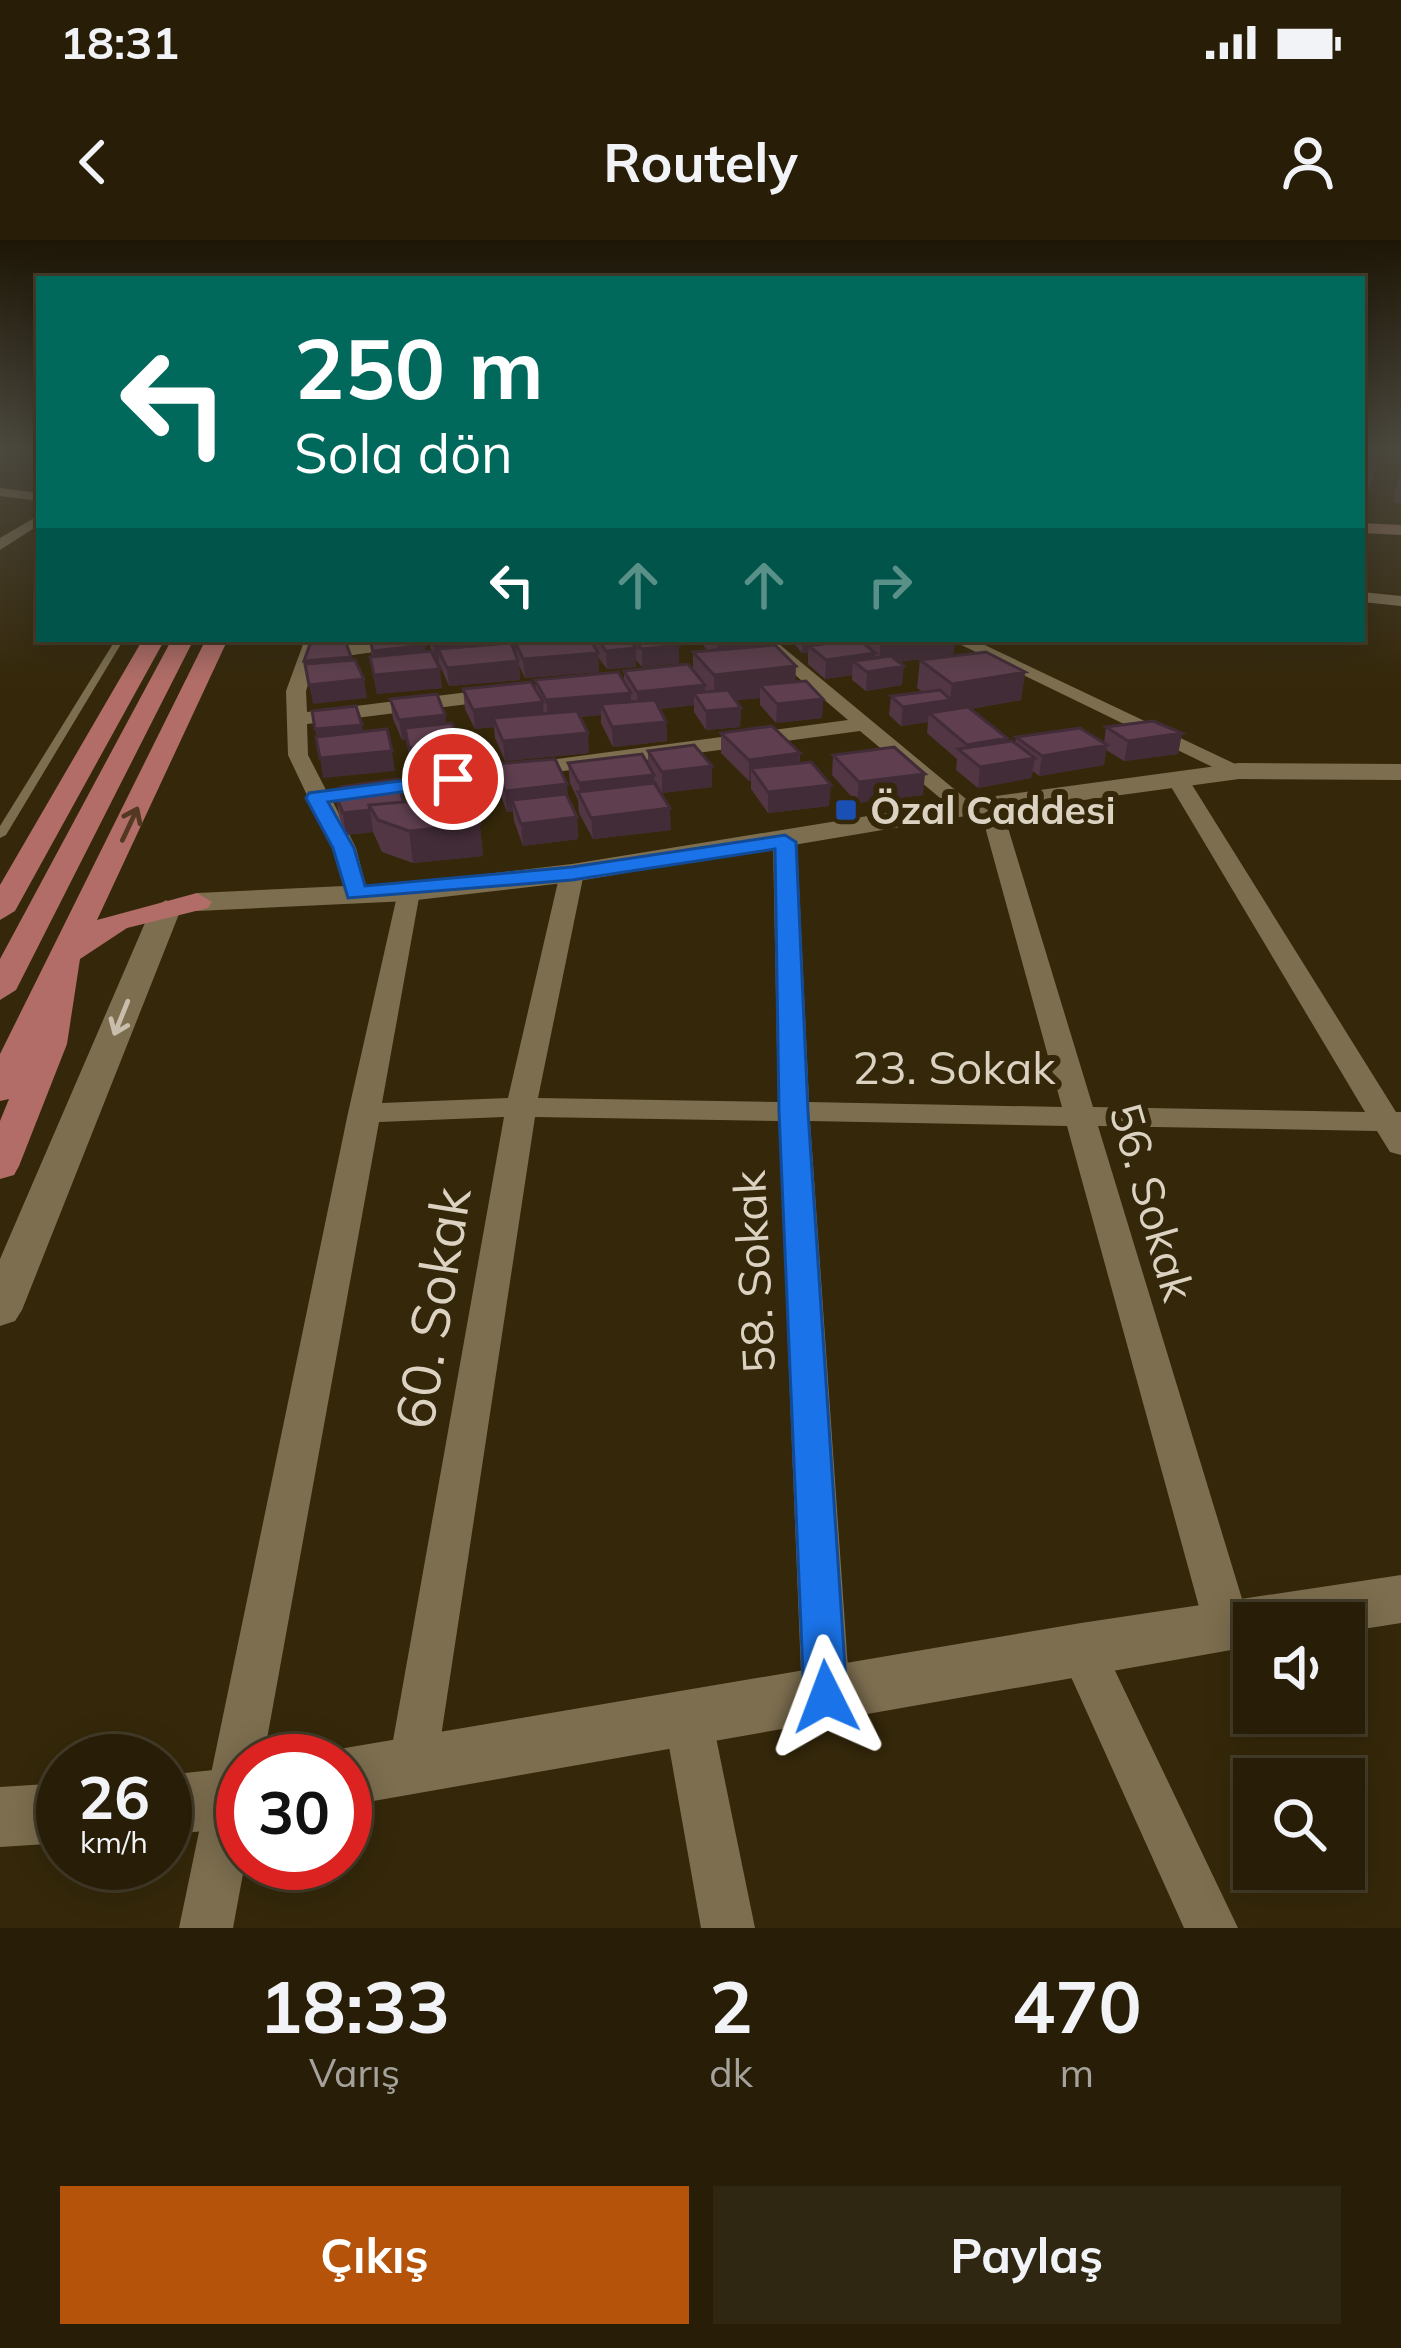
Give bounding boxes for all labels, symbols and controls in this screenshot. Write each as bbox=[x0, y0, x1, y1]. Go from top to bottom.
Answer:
text: 18:31 bbox=[60, 14, 179, 70]
text: Routely bbox=[603, 128, 798, 196]
icon: back bbox=[60, 129, 126, 195]
icon: person bbox=[1275, 129, 1341, 195]
text: 250 m bbox=[294, 315, 544, 420]
icon: left bbox=[96, 324, 252, 480]
text: Sola dön bbox=[294, 419, 513, 487]
icon: left bbox=[479, 552, 545, 618]
icon: ahead bbox=[605, 552, 671, 618]
icon: ahead bbox=[731, 552, 797, 618]
icon: right bbox=[857, 552, 923, 618]
pin bbox=[402, 728, 504, 830]
icon: arrive bbox=[420, 746, 486, 812]
place label: Özal Caddesi bbox=[870, 785, 1116, 834]
marker: Özal Caddesi bbox=[833, 797, 859, 823]
one-way arrow bbox=[120, 806, 142, 842]
one-way arrow bbox=[109, 998, 130, 1035]
street label: 23. Sokak bbox=[853, 1039, 1056, 1095]
street label: 56. Sokak bbox=[1098, 1096, 1208, 1308]
street label: 58. Sokak bbox=[720, 1168, 786, 1375]
street label: 60. Sokak bbox=[379, 1181, 485, 1433]
map controls bbox=[1233, 1602, 1365, 1890]
button: sound bbox=[1233, 1602, 1365, 1734]
position arrow bbox=[763, 1634, 889, 1760]
speed limit sign: 30 bbox=[216, 1734, 372, 1890]
button: search bbox=[1233, 1758, 1365, 1890]
text: 26 bbox=[78, 1759, 150, 1834]
text: km/h bbox=[80, 1823, 148, 1861]
text: 18:33 bbox=[259, 1961, 450, 2051]
text: 2 bbox=[709, 1961, 753, 2051]
text: 470 bbox=[1012, 1961, 1142, 2051]
text: Varış bbox=[309, 2048, 400, 2097]
text: dk bbox=[709, 2048, 753, 2097]
text: m bbox=[1060, 2048, 1094, 2097]
button: Çıkış bbox=[60, 2186, 689, 2324]
button: Paylaş bbox=[713, 2186, 1341, 2324]

